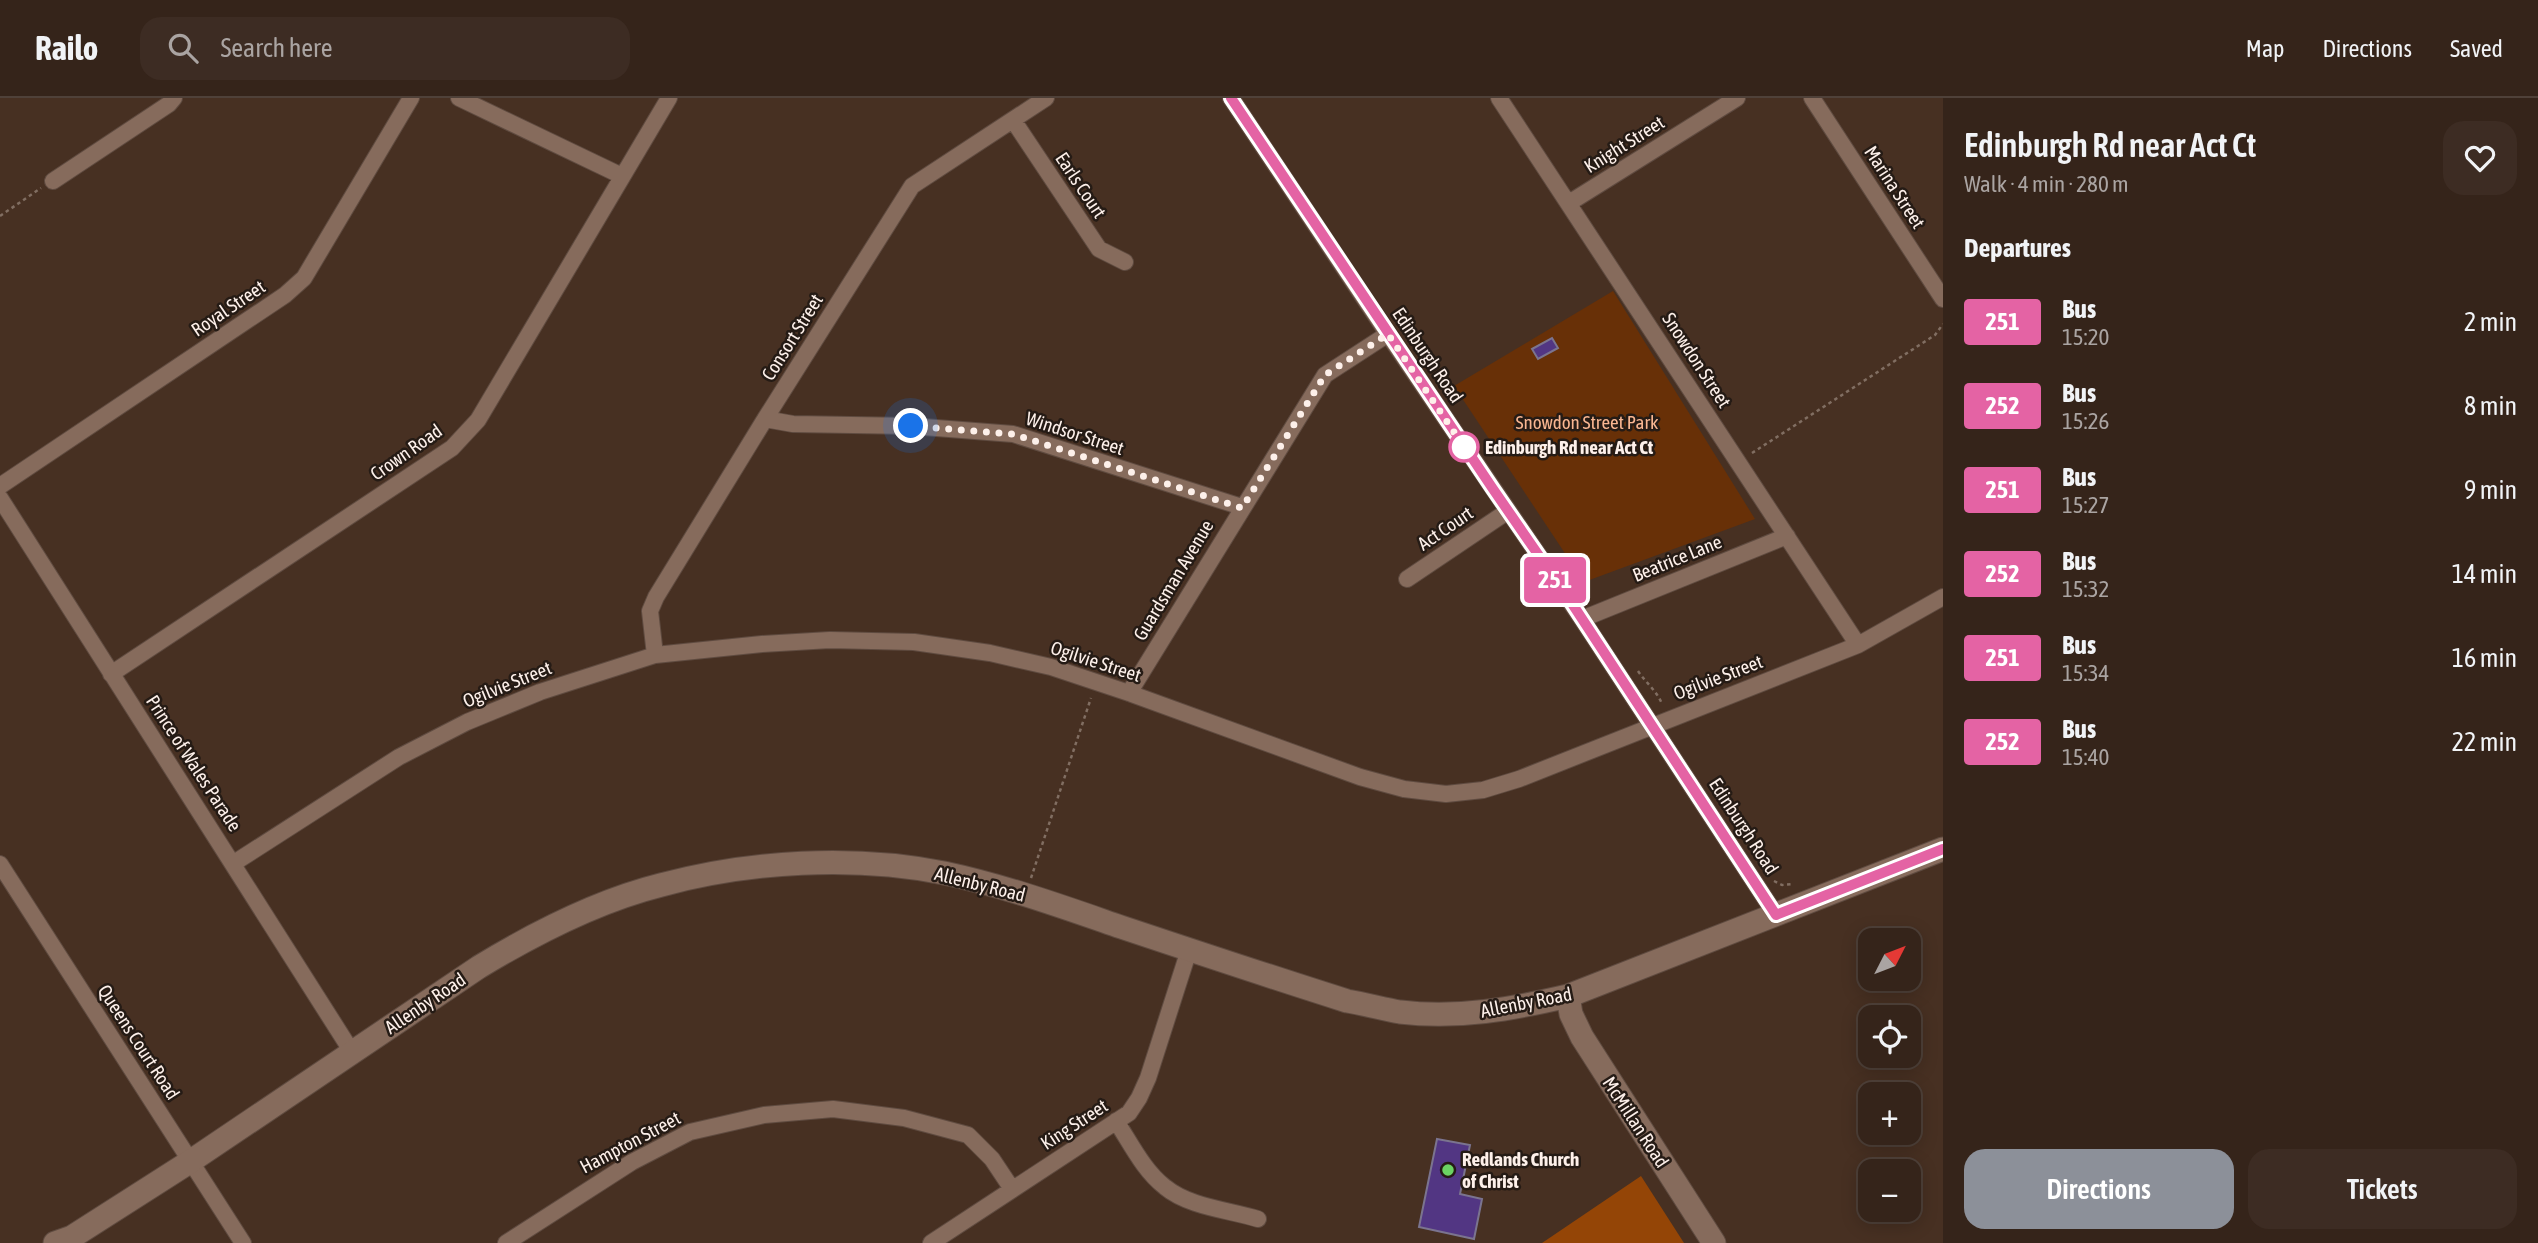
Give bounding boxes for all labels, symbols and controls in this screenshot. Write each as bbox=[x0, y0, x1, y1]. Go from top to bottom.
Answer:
search box bbox=[140, 17, 630, 80]
text: Railo bbox=[35, 29, 98, 67]
icon: search bbox=[164, 29, 202, 67]
text: Search here bbox=[220, 33, 333, 63]
text: Map bbox=[2246, 35, 2284, 62]
text: Directions bbox=[2322, 35, 2412, 62]
text: Saved bbox=[2450, 35, 2503, 62]
street label: Knight Street bbox=[1580, 111, 1668, 177]
button: heart bbox=[2443, 121, 2517, 195]
text: Edinburgh Rd near Act Ct bbox=[1964, 126, 2256, 164]
street label: Marina Street bbox=[1860, 142, 1930, 232]
street label: Earls Court bbox=[1051, 148, 1111, 222]
text: Walk · 4 min · 280 m bbox=[1964, 171, 2128, 197]
text: Departures bbox=[1964, 233, 2071, 263]
street label: Royal Street bbox=[187, 275, 269, 341]
street label: Consort Street bbox=[757, 290, 827, 384]
text: Bus bbox=[2062, 294, 2096, 324]
street label: Edinburgh Road bbox=[1388, 303, 1468, 407]
text: 2 min bbox=[2464, 307, 2517, 337]
street label: Snowdon Street bbox=[1658, 308, 1736, 412]
text: 251 bbox=[1986, 308, 2019, 335]
text: 15:20 bbox=[2062, 324, 2109, 350]
text: Bus bbox=[2062, 378, 2096, 408]
text: 8 min bbox=[2464, 391, 2517, 421]
text: 252 bbox=[1986, 392, 2019, 419]
street label: Windsor Street bbox=[1023, 407, 1127, 459]
your location bbox=[893, 408, 928, 443]
text: 15:26 bbox=[2062, 408, 2109, 434]
park label: Snowdon Street Park bbox=[1516, 411, 1659, 433]
street label: Crown Road bbox=[366, 419, 446, 485]
marker: Edinburgh Rd near Act Ct bbox=[1449, 432, 1479, 462]
place label: Edinburgh Rd near Act Ct bbox=[1485, 436, 1654, 458]
text: Bus bbox=[2062, 462, 2096, 492]
text: 9 min bbox=[2464, 475, 2517, 505]
text: 251 bbox=[1986, 476, 2019, 503]
text: 15:27 bbox=[2062, 492, 2109, 518]
street label: Act Court bbox=[1413, 502, 1477, 554]
street label: Guardsman Avenue bbox=[1128, 516, 1218, 644]
street label: Beatrice Lane bbox=[1629, 530, 1725, 586]
text: Bus bbox=[2062, 546, 2096, 576]
line badge: 251 bbox=[1515, 557, 1595, 603]
text: 14 min bbox=[2452, 559, 2517, 589]
text: 252 bbox=[1986, 560, 2019, 587]
text: 251 bbox=[1538, 566, 1572, 593]
text: 15:32 bbox=[2062, 576, 2109, 602]
text: Bus bbox=[2062, 630, 2096, 660]
street label: Ogilvie Street bbox=[1048, 636, 1144, 686]
text: 16 min bbox=[2452, 643, 2517, 673]
text: 251 bbox=[1986, 644, 2019, 671]
street label: Ogilvie Street bbox=[1670, 650, 1766, 704]
street label: Ogilvie Street bbox=[459, 656, 555, 712]
text: 15:34 bbox=[2062, 660, 2109, 686]
street label: Prince of Wales Parade bbox=[142, 691, 246, 835]
text: Bus bbox=[2062, 714, 2096, 744]
text: 22 min bbox=[2452, 727, 2517, 757]
text: 252 bbox=[1986, 728, 2019, 755]
text: 15:40 bbox=[2062, 744, 2109, 770]
street label: Edinburgh Road bbox=[1705, 774, 1783, 878]
street label: Allenby Road bbox=[932, 862, 1028, 906]
north arrow bbox=[1858, 928, 1922, 990]
map controls bbox=[1858, 928, 1921, 1222]
street label: Allenby Road bbox=[380, 968, 470, 1038]
street label: Queens Court Road bbox=[94, 980, 184, 1104]
street label: Allenby Road bbox=[1478, 982, 1574, 1022]
button: locate bbox=[1858, 1005, 1921, 1068]
street label: McMillan Road bbox=[1598, 1072, 1674, 1172]
button: + bbox=[1858, 1082, 1921, 1145]
street label: King Street bbox=[1036, 1094, 1112, 1154]
street label: Hampton Street bbox=[576, 1106, 684, 1178]
place label: Redlands Church of Christ bbox=[1462, 1148, 1579, 1192]
button: Directions bbox=[1964, 1149, 2234, 1229]
button: Tickets bbox=[2248, 1149, 2517, 1229]
button: − bbox=[1858, 1159, 1921, 1222]
marker: Redlands Church of Christ bbox=[1440, 1162, 1456, 1178]

